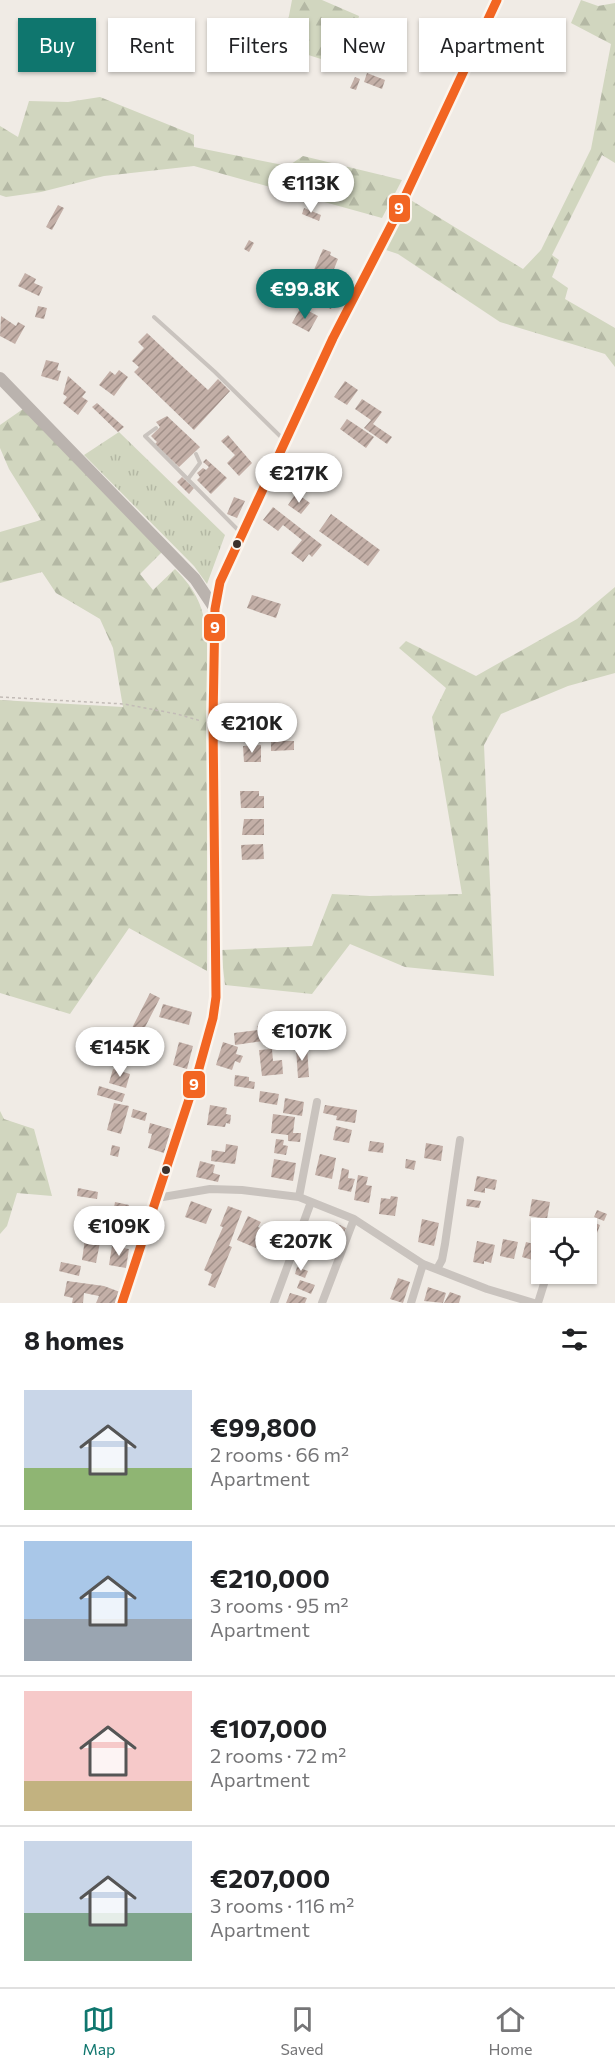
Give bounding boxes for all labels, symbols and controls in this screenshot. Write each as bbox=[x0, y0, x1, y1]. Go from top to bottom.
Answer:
chip: Buy bbox=[18, 18, 96, 72]
chip: Rent bbox=[108, 18, 195, 72]
chip: Filters bbox=[207, 18, 309, 72]
chip: New bbox=[321, 18, 407, 72]
chip: Apartment bbox=[419, 18, 566, 72]
pin: €113K bbox=[269, 163, 353, 214]
text: €113K bbox=[282, 170, 340, 194]
line badge: 9 bbox=[388, 194, 411, 223]
text: 9 bbox=[394, 198, 404, 217]
pin: €99.8K bbox=[256, 269, 354, 320]
text: €99.8K bbox=[270, 276, 340, 300]
pin: €217K bbox=[257, 453, 341, 504]
text: €217K bbox=[269, 460, 329, 484]
unlabelled marker bbox=[231, 538, 243, 550]
line badge: 9 bbox=[203, 613, 226, 642]
text: 9 bbox=[210, 617, 220, 636]
pin: €210K bbox=[210, 703, 294, 754]
text: €210K bbox=[221, 710, 283, 734]
pin: €107K bbox=[260, 1011, 344, 1062]
text: €107K bbox=[271, 1018, 333, 1042]
pin: €145K bbox=[78, 1027, 162, 1078]
text: €145K bbox=[89, 1034, 151, 1058]
line badge: 9 bbox=[182, 1070, 206, 1099]
text: 9 bbox=[189, 1074, 199, 1093]
unlabelled marker bbox=[160, 1164, 172, 1176]
pin: €109K bbox=[77, 1206, 161, 1257]
text: €109K bbox=[88, 1213, 150, 1237]
map controls bbox=[531, 1218, 597, 1284]
button: locate bbox=[531, 1218, 597, 1284]
pin: €207K bbox=[259, 1221, 343, 1272]
text: €207K bbox=[269, 1228, 333, 1252]
icon: filters bbox=[558, 1323, 591, 1356]
text: 8 homes bbox=[24, 1324, 124, 1355]
text: €99,800 bbox=[210, 1411, 317, 1442]
icon: home bbox=[72, 1414, 144, 1486]
text: 2 rooms · 66 m² bbox=[210, 1442, 349, 1466]
text: Apartment bbox=[210, 1466, 310, 1490]
text: €210,000 bbox=[210, 1562, 330, 1593]
icon: home bbox=[72, 1565, 144, 1637]
text: 3 rooms · 95 m² bbox=[210, 1593, 349, 1617]
text: Apartment bbox=[210, 1617, 310, 1641]
text: €107,000 bbox=[210, 1712, 327, 1743]
icon: home bbox=[72, 1715, 144, 1787]
text: 2 rooms · 72 m² bbox=[210, 1743, 346, 1767]
text: Apartment bbox=[210, 1767, 310, 1791]
text: €207,000 bbox=[210, 1862, 330, 1893]
icon: home bbox=[72, 1865, 144, 1937]
text: 3 rooms · 116 m² bbox=[210, 1893, 354, 1917]
text: Apartment bbox=[210, 1917, 310, 1941]
tab: Map bbox=[82, 2003, 115, 2058]
tab: Saved bbox=[280, 2003, 324, 2058]
tab: Home bbox=[489, 2003, 533, 2058]

